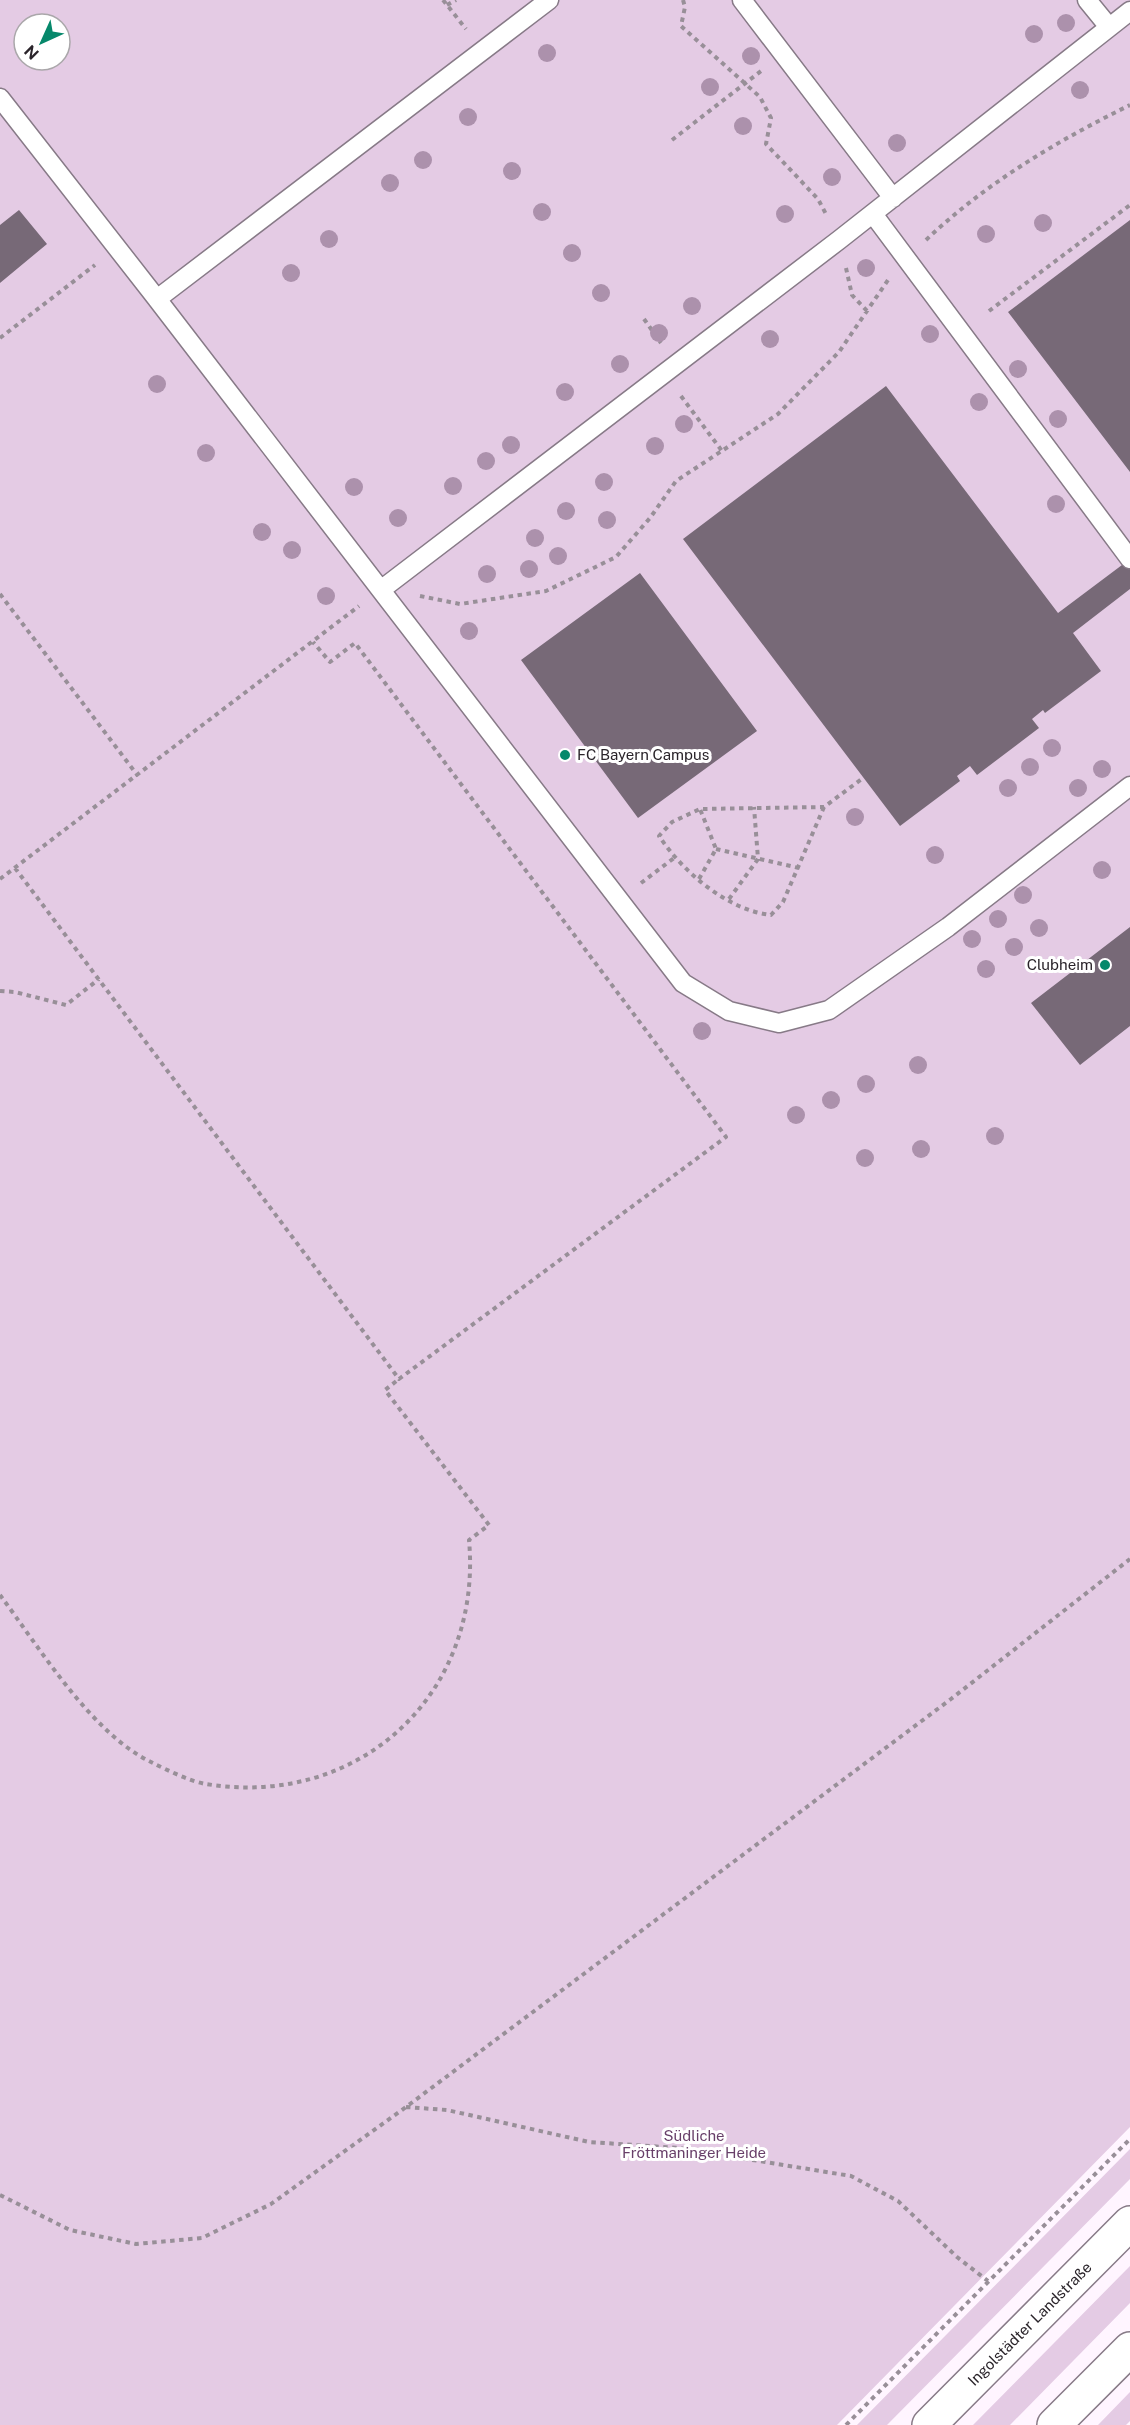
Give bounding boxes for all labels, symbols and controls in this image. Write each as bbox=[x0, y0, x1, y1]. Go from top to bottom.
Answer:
north arrow bbox=[12, 12, 72, 72]
text: N bbox=[21, 41, 43, 63]
place label: FC Bayern Campus bbox=[577, 746, 709, 763]
marker: FC Bayern Campus bbox=[558, 748, 572, 762]
place label: Clubheim bbox=[1027, 956, 1093, 973]
marker: Clubheim bbox=[1098, 958, 1112, 972]
park label: Südliche Fröttmaninger Heide bbox=[622, 2127, 766, 2161]
street label: Ingolstädter Landstraße bbox=[964, 2258, 1095, 2389]

